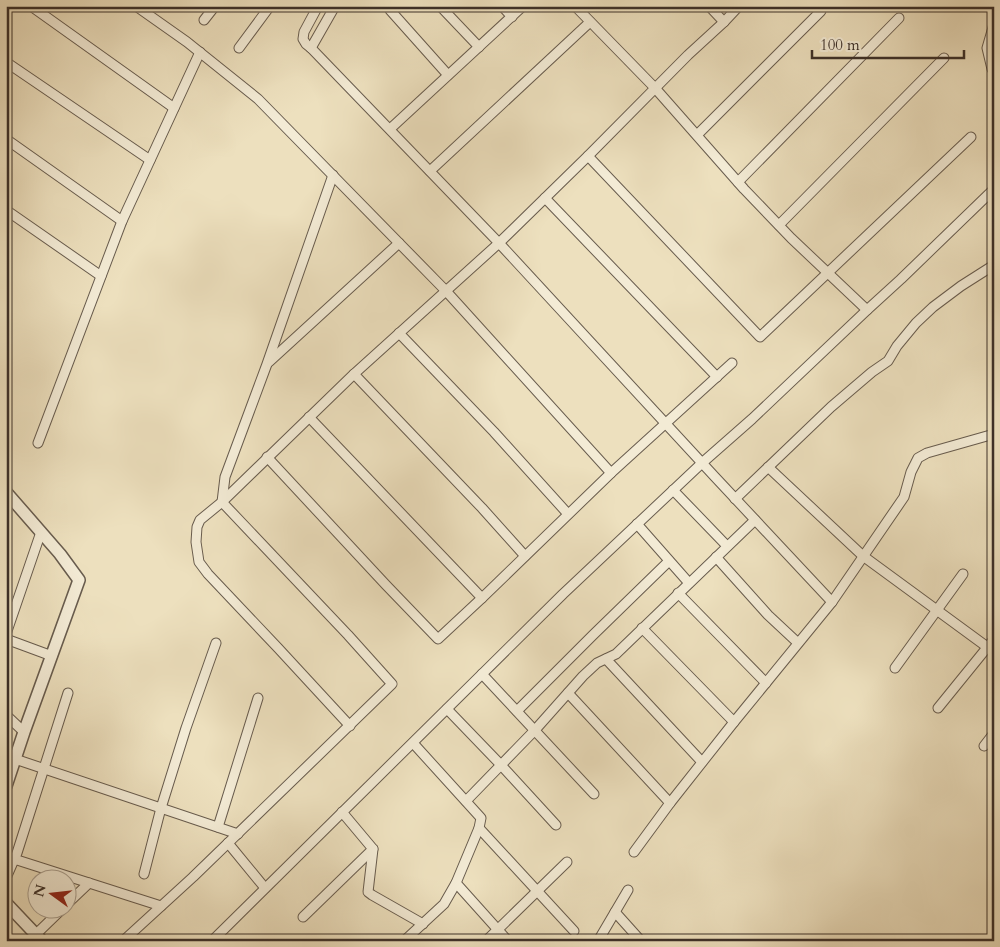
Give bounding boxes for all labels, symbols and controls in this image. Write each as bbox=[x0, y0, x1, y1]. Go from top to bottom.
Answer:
scale bar bbox=[812, 28, 965, 60]
text: 100 m bbox=[820, 35, 860, 55]
north arrow bbox=[28, 870, 78, 920]
text: N bbox=[29, 882, 51, 899]

